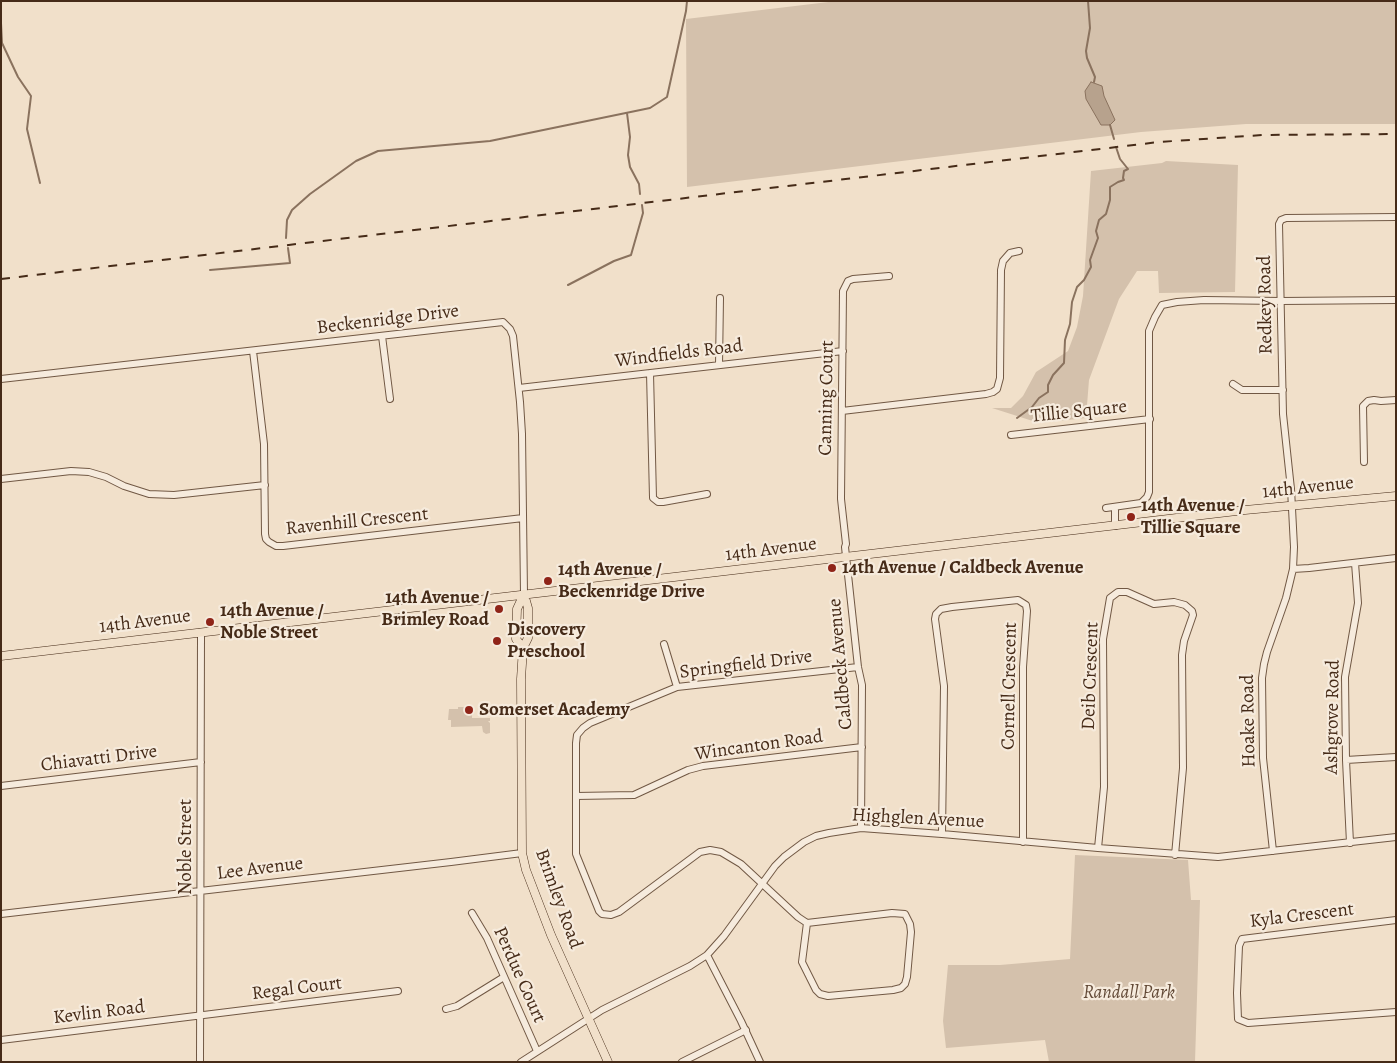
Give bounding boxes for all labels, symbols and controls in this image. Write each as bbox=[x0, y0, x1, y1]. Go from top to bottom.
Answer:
street label: Redkey Road bbox=[1254, 255, 1278, 355]
street label: Beckenridge Drive bbox=[316, 300, 460, 340]
street label: Windfields Road bbox=[614, 335, 744, 373]
street label: Canning Court bbox=[815, 340, 839, 456]
street label: Tillie Square bbox=[1030, 396, 1128, 428]
street label: 14th Avenue bbox=[1261, 472, 1355, 504]
place label: 14th Avenue / Tillie Square bbox=[1141, 495, 1245, 539]
street label: Ravenhill Crescent bbox=[285, 503, 429, 541]
marker: 14th Avenue / Tillie Square bbox=[1125, 511, 1137, 523]
street label: 14th Avenue bbox=[724, 533, 818, 567]
place label: 14th Avenue / Caldbeck Avenue bbox=[842, 557, 1084, 579]
place label: 14th Avenue / Beckenridge Drive bbox=[558, 559, 705, 603]
marker: 14th Avenue / Caldbeck Avenue bbox=[826, 562, 838, 574]
marker: 14th Avenue / Beckenridge Drive bbox=[542, 575, 554, 587]
place label: 14th Avenue / Brimley Road bbox=[381, 587, 489, 631]
street label: Caldbeck Avenue bbox=[824, 597, 858, 731]
place label: 14th Avenue / Noble Street bbox=[220, 600, 324, 644]
marker: 14th Avenue / Brimley Road bbox=[493, 603, 505, 615]
street label: 14th Avenue bbox=[98, 605, 192, 639]
marker: 14th Avenue / Noble Street bbox=[204, 616, 216, 628]
place label: Discovery Preschool bbox=[507, 619, 585, 663]
street label: Deib Crescent bbox=[1078, 621, 1104, 731]
street label: Cornell Crescent bbox=[997, 622, 1023, 750]
marker: Discovery Preschool bbox=[491, 635, 503, 647]
street label: Springfield Drive bbox=[678, 646, 814, 684]
street label: Ashgrove Road bbox=[1321, 659, 1345, 775]
street label: Hoake Road bbox=[1237, 674, 1261, 768]
place label: Somerset Academy bbox=[479, 699, 630, 721]
marker: Somerset Academy bbox=[463, 704, 475, 716]
street label: Wincanton Road bbox=[693, 726, 825, 766]
street label: Chiavatti Drive bbox=[39, 741, 159, 777]
street label: Noble Street bbox=[175, 799, 197, 895]
street label: Highglen Avenue bbox=[851, 804, 985, 834]
street label: Brimley Road bbox=[529, 846, 587, 952]
street label: Lee Avenue bbox=[215, 852, 305, 886]
street label: Kyla Crescent bbox=[1249, 898, 1355, 934]
street label: Perdue Court bbox=[488, 923, 550, 1027]
street label: Regal Court bbox=[251, 972, 343, 1006]
park label: Randall Park bbox=[1083, 982, 1175, 1004]
street label: Kevlin Road bbox=[52, 996, 146, 1030]

